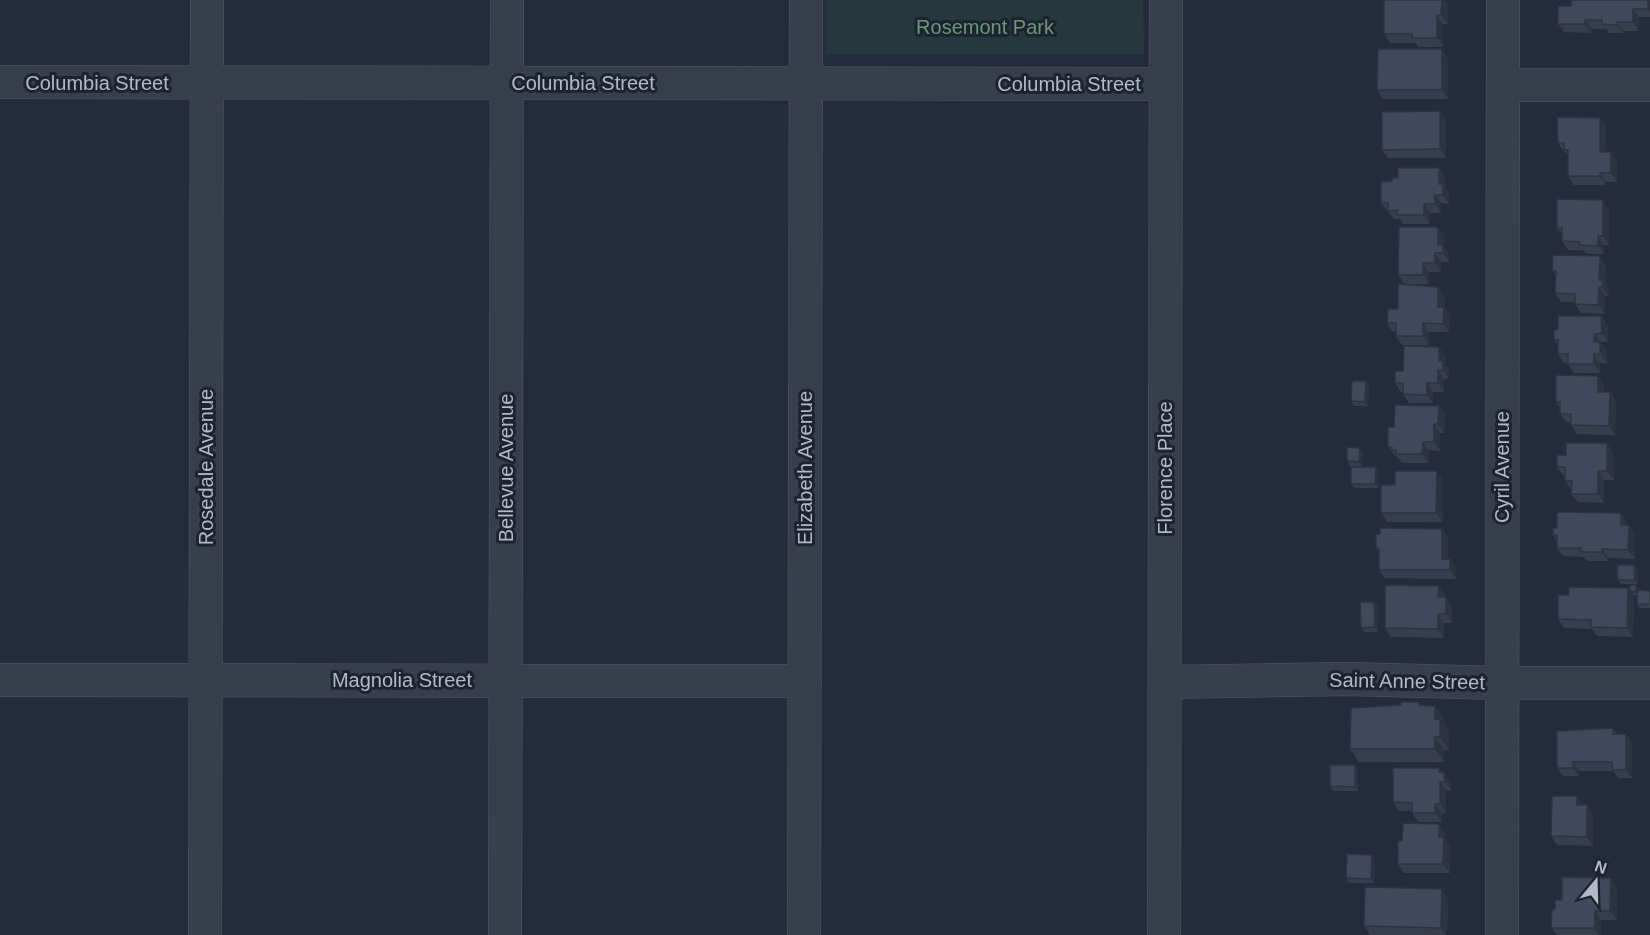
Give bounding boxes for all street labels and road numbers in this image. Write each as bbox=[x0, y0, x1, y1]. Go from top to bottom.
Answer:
street label: Columbia Street bbox=[25, 72, 169, 94]
street label: Columbia Street bbox=[511, 72, 655, 94]
street label: Columbia Street bbox=[997, 73, 1141, 95]
street label: Rosedale Avenue bbox=[195, 389, 217, 545]
street label: Elizabeth Avenue bbox=[794, 391, 816, 545]
street label: Bellevue Avenue bbox=[495, 394, 517, 542]
street label: Florence Place bbox=[1154, 401, 1176, 535]
street label: Cyril Avenue bbox=[1491, 411, 1513, 523]
street label: Magnolia Street bbox=[332, 669, 472, 691]
street label: Saint Anne Street bbox=[1329, 669, 1485, 693]

